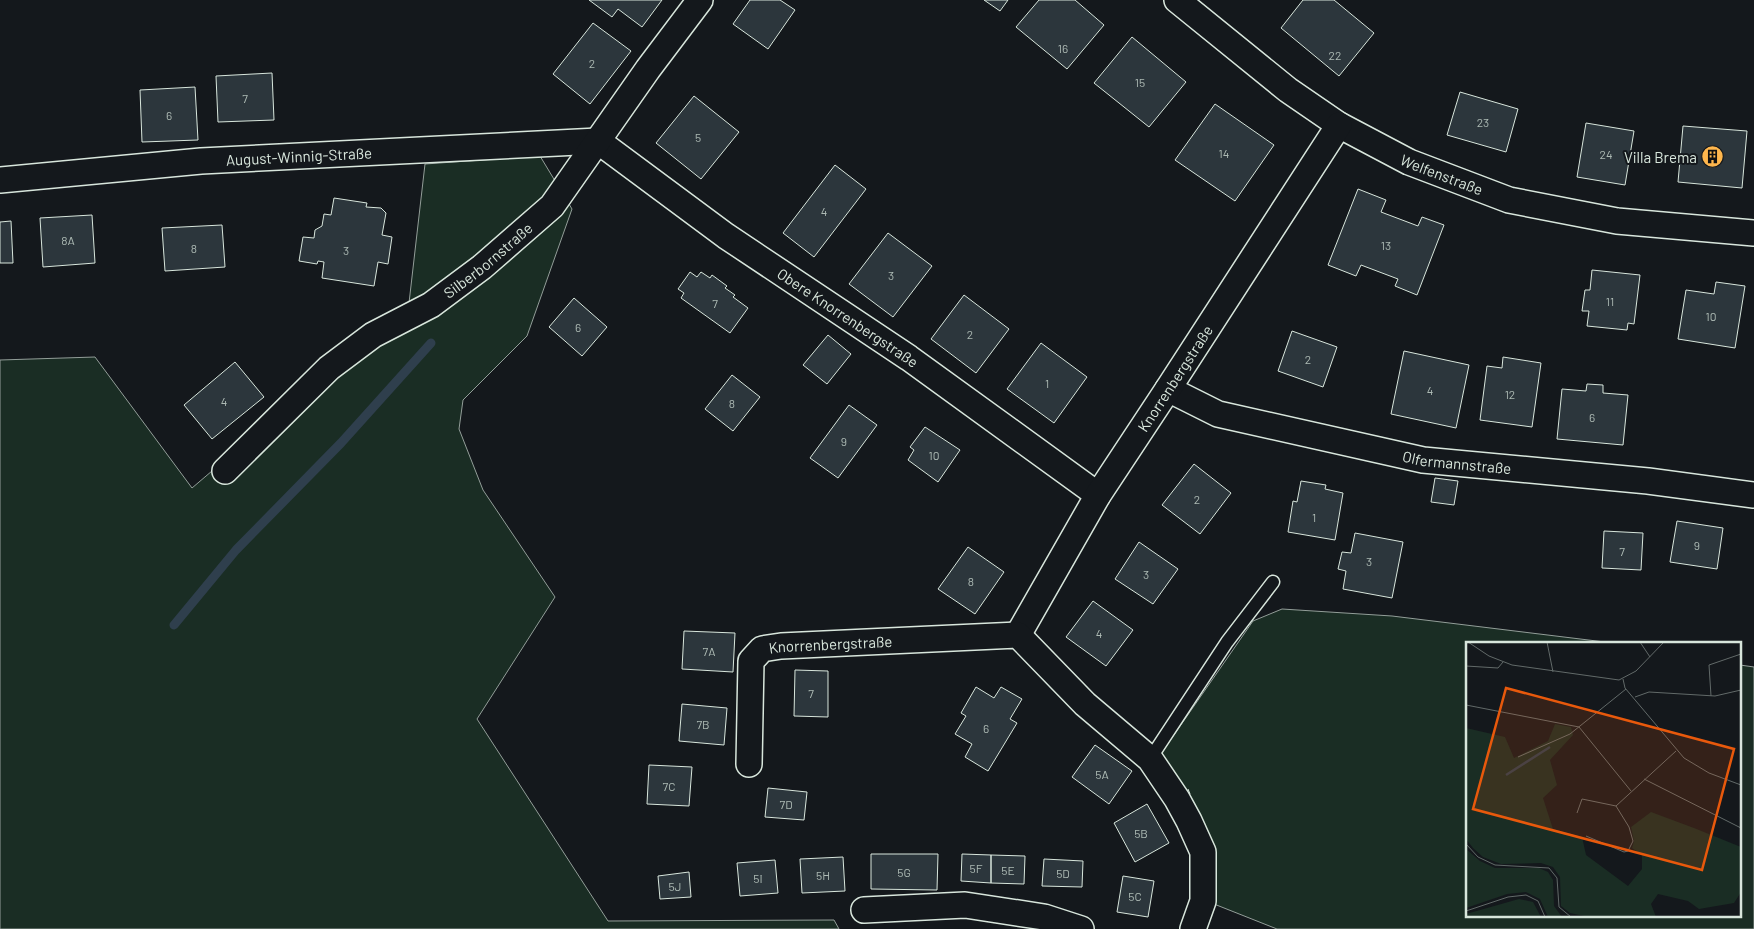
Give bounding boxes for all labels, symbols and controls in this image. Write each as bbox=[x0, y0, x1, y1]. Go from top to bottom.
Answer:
house number: 16 bbox=[1058, 41, 1068, 55]
house number: 22 bbox=[1329, 48, 1341, 62]
house number: 2 bbox=[589, 56, 595, 70]
house number: 15 bbox=[1135, 75, 1145, 89]
house number: 7 bbox=[242, 91, 248, 105]
house number: 6 bbox=[166, 108, 172, 122]
house number: 23 bbox=[1477, 115, 1489, 129]
house number: 5 bbox=[695, 130, 701, 144]
street label: August-Winnig-Straße bbox=[225, 143, 372, 169]
building icon: Villa Brema bbox=[1701, 145, 1725, 169]
house number: 14 bbox=[1219, 146, 1229, 160]
house number: 24 bbox=[1599, 147, 1613, 161]
place label: Villa Brema bbox=[1624, 148, 1697, 166]
street label: Welfenstraße bbox=[1397, 150, 1486, 198]
house number: 4 bbox=[821, 204, 827, 218]
street label: Silberbornstraße bbox=[440, 218, 536, 302]
house number: 8A bbox=[61, 233, 75, 247]
house number: 13 bbox=[1381, 238, 1391, 252]
house number: 8 bbox=[191, 241, 197, 255]
house number: 3 bbox=[343, 243, 349, 257]
street label: Obere Knorrenbergstraße bbox=[774, 264, 922, 371]
house number: 3 bbox=[888, 268, 894, 282]
house number: 11 bbox=[1606, 294, 1614, 308]
house number: 7 bbox=[712, 296, 718, 310]
house number: 10 bbox=[1706, 309, 1716, 323]
house number: 6 bbox=[575, 320, 581, 334]
street label: Knorrenbergstraße bbox=[1133, 322, 1216, 435]
house number: 2 bbox=[967, 327, 973, 341]
house number: 2 bbox=[1305, 352, 1311, 366]
house number: 1 bbox=[1045, 376, 1049, 390]
house number: 4 bbox=[1427, 383, 1433, 397]
house number: 12 bbox=[1505, 387, 1515, 401]
house number: 4 bbox=[221, 394, 227, 408]
house number: 8 bbox=[729, 396, 735, 410]
house number: 6 bbox=[1589, 410, 1595, 424]
house number: 9 bbox=[841, 434, 847, 448]
street label: Olfermannstraße bbox=[1401, 447, 1512, 477]
house number: 10 bbox=[929, 448, 939, 462]
house number: 2 bbox=[1194, 492, 1200, 506]
house number: 1 bbox=[1312, 510, 1316, 524]
house number: 9 bbox=[1694, 538, 1700, 552]
house number: 7 bbox=[1619, 544, 1625, 558]
house number: 3 bbox=[1366, 554, 1372, 568]
house number: 3 bbox=[1143, 567, 1149, 581]
house number: 8 bbox=[968, 574, 974, 588]
house number: 4 bbox=[1096, 626, 1102, 640]
street label: Knorrenbergstraße bbox=[767, 632, 893, 657]
inset map bbox=[1466, 642, 1742, 916]
house number: 7A bbox=[703, 644, 715, 658]
house number: 7 bbox=[808, 686, 814, 700]
house number: 7B bbox=[696, 717, 710, 731]
house number: 6 bbox=[983, 721, 989, 735]
house number: 5A bbox=[1095, 767, 1109, 781]
house number: 7C bbox=[663, 779, 675, 793]
house number: 7D bbox=[779, 797, 793, 811]
house number: 5B bbox=[1134, 826, 1148, 840]
house number: 5F bbox=[970, 861, 983, 875]
house number: 5E bbox=[1001, 863, 1015, 877]
house number: 5G bbox=[897, 865, 911, 879]
house number: 5D bbox=[1056, 866, 1070, 880]
house number: 5H bbox=[816, 868, 830, 882]
house number: 5I bbox=[753, 871, 763, 885]
house number: 5J bbox=[668, 879, 682, 893]
house number: 5C bbox=[1128, 889, 1142, 903]

